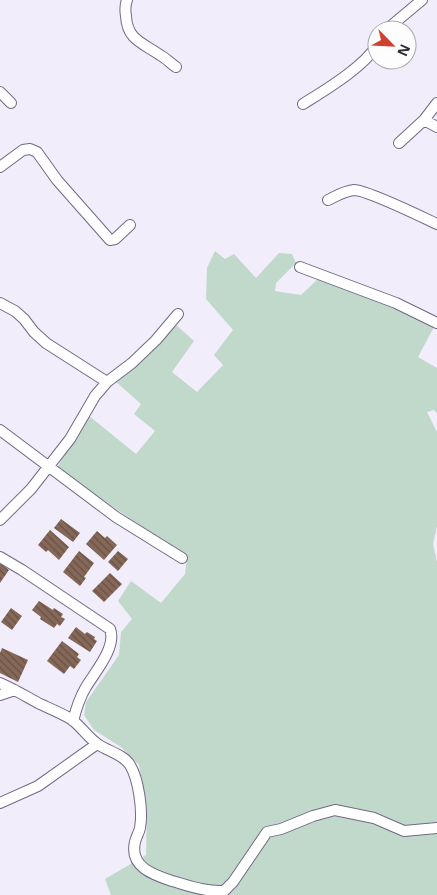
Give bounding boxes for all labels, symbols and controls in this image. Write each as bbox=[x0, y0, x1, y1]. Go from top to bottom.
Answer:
north arrow bbox=[367, 20, 417, 70]
text: N bbox=[393, 41, 415, 60]

